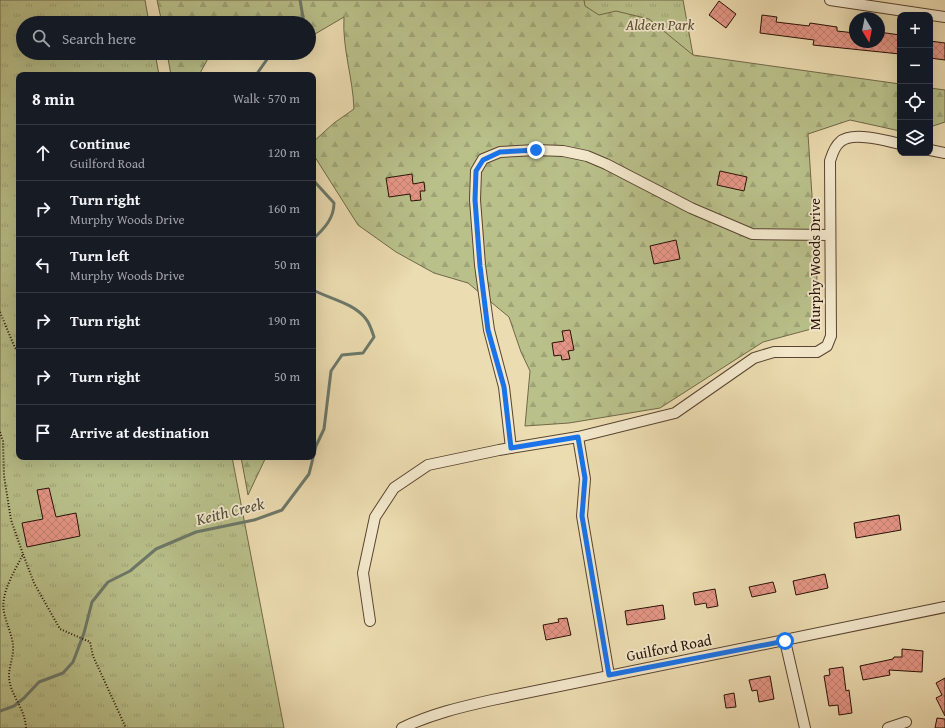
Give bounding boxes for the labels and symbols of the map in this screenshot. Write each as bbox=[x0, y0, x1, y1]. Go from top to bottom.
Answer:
north arrow bbox=[849, 12, 885, 48]
park label: Aldeen Park bbox=[625, 14, 695, 35]
route end bbox=[527, 141, 545, 159]
street label: Murphy Woods Drive bbox=[804, 198, 825, 330]
water label: Keith Creek bbox=[192, 491, 267, 531]
street label: Guilford Road bbox=[624, 629, 713, 666]
route start bbox=[776, 632, 794, 650]

